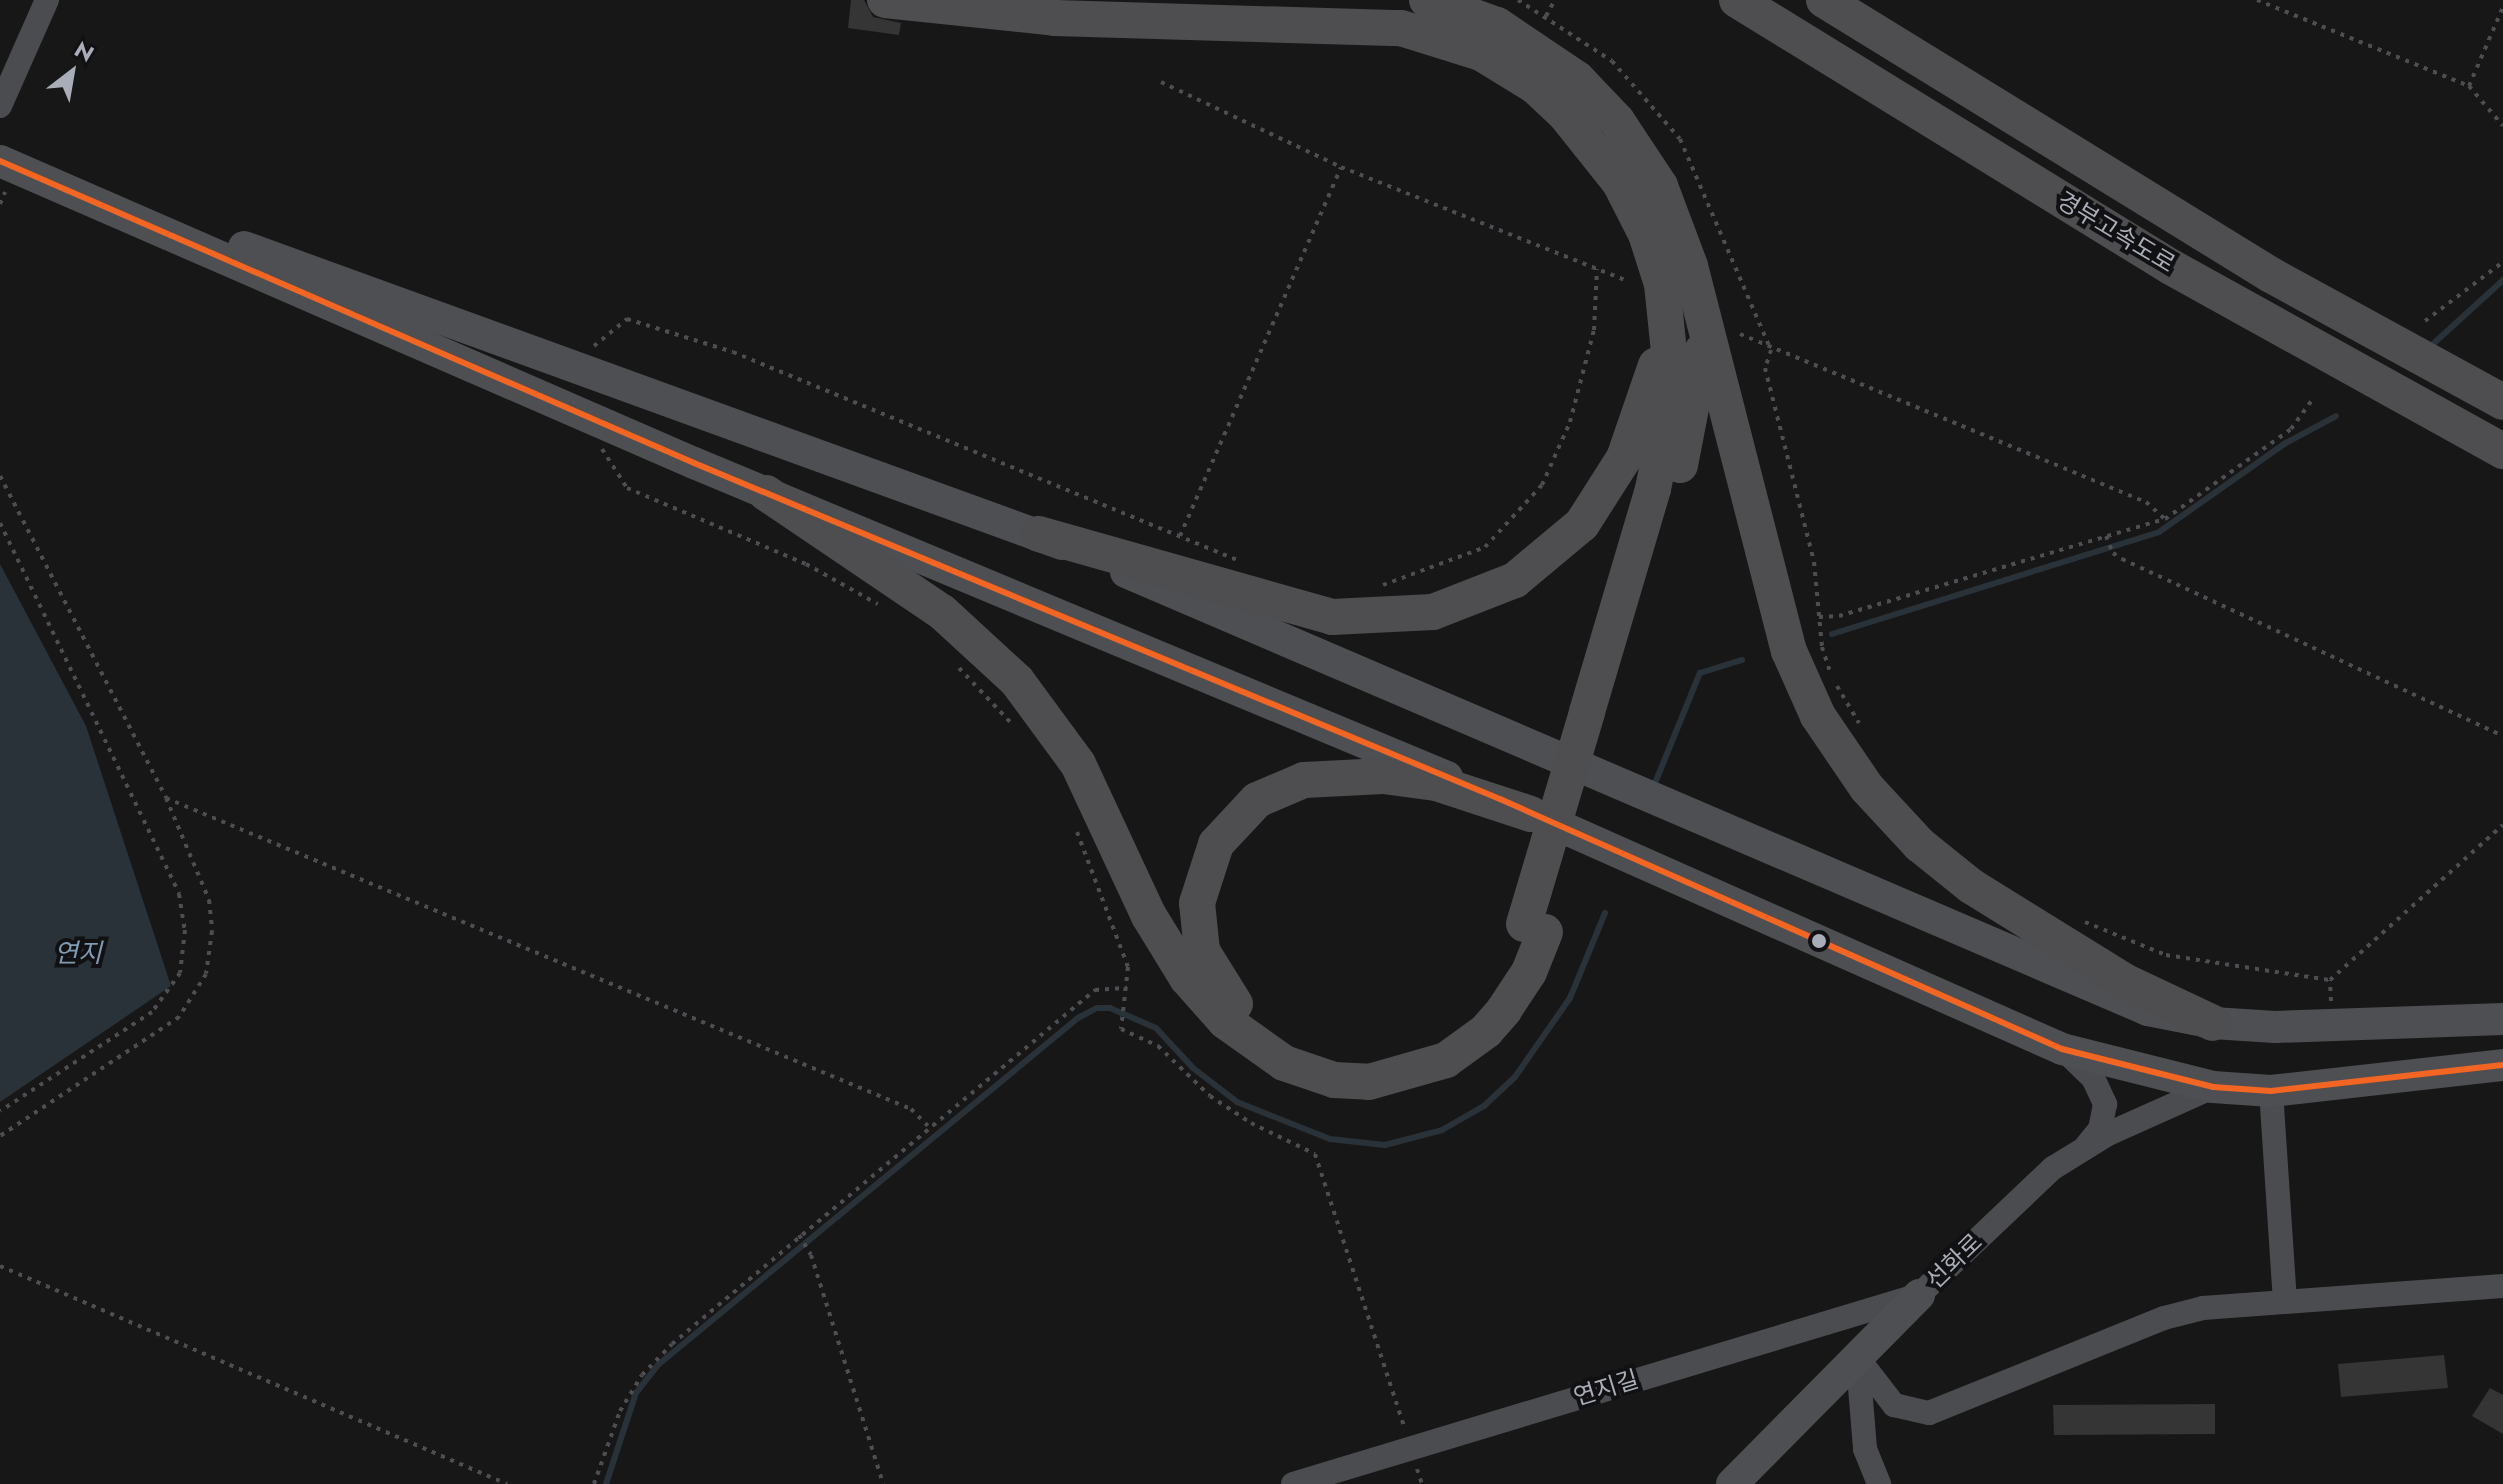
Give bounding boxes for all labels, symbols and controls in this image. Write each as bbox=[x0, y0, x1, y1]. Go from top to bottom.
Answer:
north arrow bbox=[32, 32, 112, 112]
text: N bbox=[69, 33, 100, 70]
street label: 경부고속도로 bbox=[2052, 186, 2180, 278]
unlabelled marker bbox=[1811, 933, 1827, 949]
water label: 연지 bbox=[54, 938, 102, 970]
street label: 선화로 bbox=[1920, 1228, 1988, 1294]
street label: 연지길 bbox=[1570, 1365, 1642, 1411]

